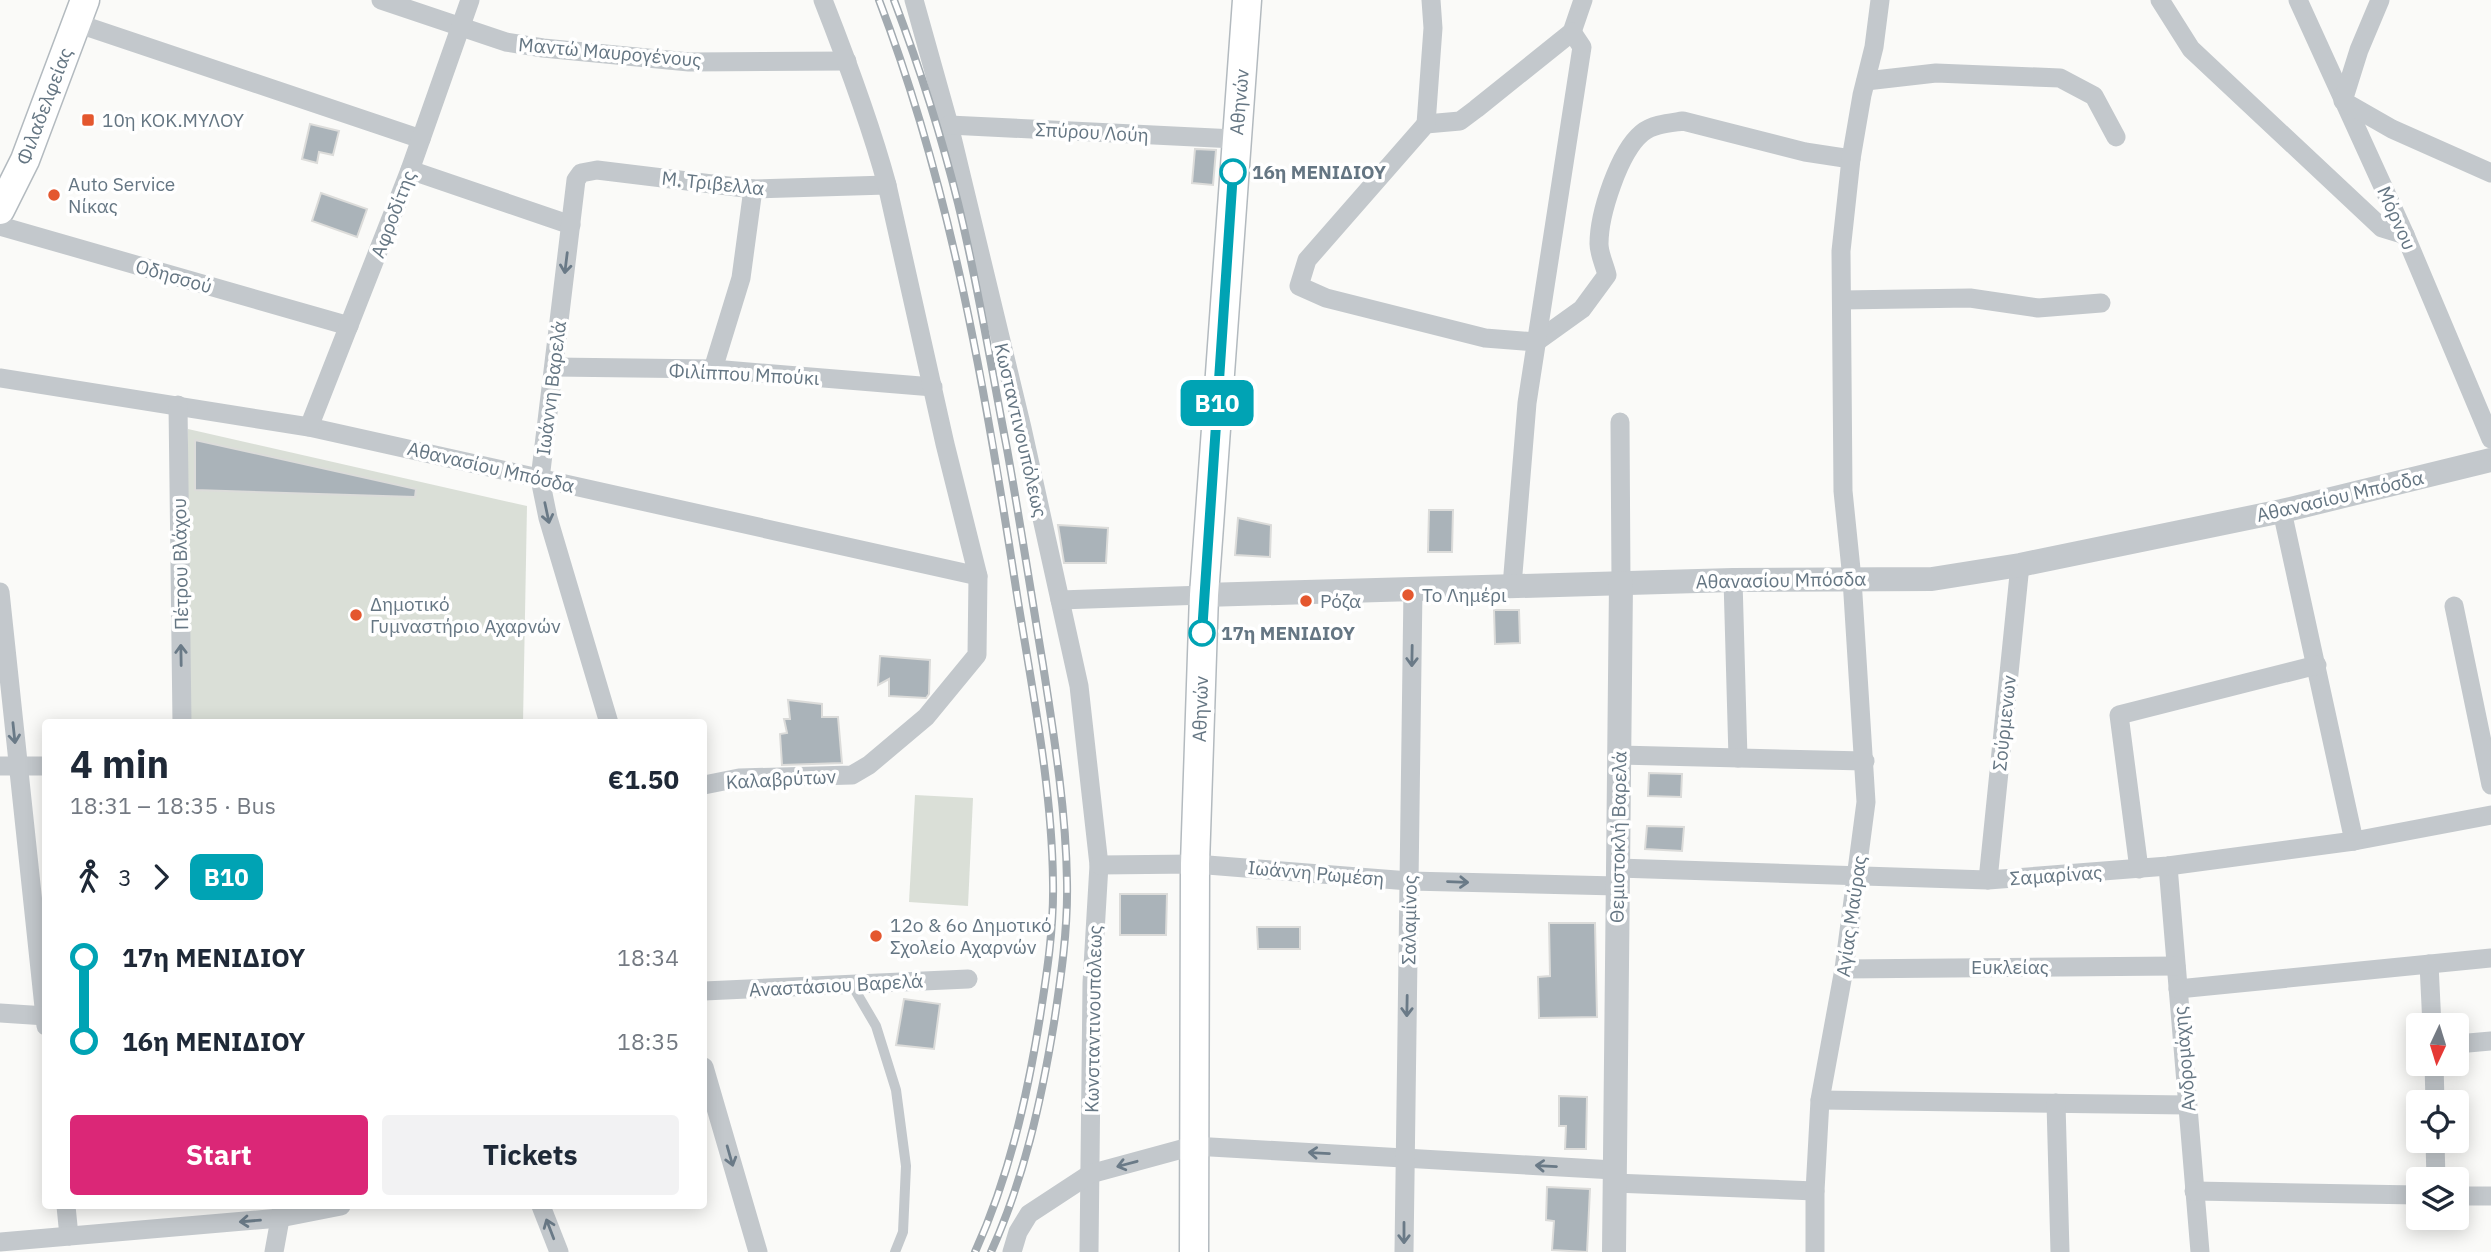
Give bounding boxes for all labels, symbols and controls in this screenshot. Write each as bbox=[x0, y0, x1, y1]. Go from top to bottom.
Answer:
street label: Μαντώ Μαυρογένους bbox=[517, 32, 703, 72]
street label: Φιλαδελφείας bbox=[11, 44, 77, 168]
street label: Αθηνών bbox=[1224, 68, 1254, 136]
place label: 10η ΚΟΚ.ΜΥΛΟΥ bbox=[102, 108, 245, 132]
marker: 10η ΚΟΚ.ΜΥΛΟΥ bbox=[80, 112, 96, 128]
street label: Σπύρου Λούη bbox=[1035, 117, 1149, 147]
marker: 16η ΜΕΝΙΔΙΟΥ bbox=[1220, 159, 1246, 185]
place label: 16η ΜΕΝΙΔΙΟΥ bbox=[1252, 160, 1387, 184]
street label: Μ. Τριβελλα bbox=[660, 166, 766, 200]
street label: Αφροδίτης bbox=[365, 167, 421, 261]
place label: Auto Service Νίκας bbox=[68, 172, 175, 218]
street label: Μόρνου bbox=[2372, 182, 2422, 254]
marker: Auto Service Νίκας bbox=[46, 187, 62, 203]
one-way arrow bbox=[560, 251, 573, 274]
street label: Οδησσού bbox=[133, 254, 215, 298]
street label: Ιωάννη Βαρελά bbox=[531, 319, 571, 457]
street label: Κωσταντινουπόλεως bbox=[989, 340, 1053, 520]
street label: Φιλίππου Μπούκι bbox=[668, 358, 820, 390]
line badge: Β10 bbox=[1177, 380, 1257, 426]
text: Β10 bbox=[1195, 387, 1239, 419]
street label: Αθανασίου Μπόσδα bbox=[405, 436, 577, 498]
street label: Αθανασίου Μπόσδα bbox=[2254, 465, 2426, 527]
street label: Πέτρου Βλάχου bbox=[167, 498, 193, 630]
one-way arrow bbox=[541, 501, 555, 524]
street label: Αθανασίου Μπόσδα bbox=[1695, 567, 1867, 593]
place label: Το Λημέρι bbox=[1422, 583, 1507, 607]
marker: Το Λημέρι bbox=[1400, 587, 1416, 603]
place label: Ρόζα bbox=[1320, 589, 1361, 613]
place label: Δημοτικό Γυμναστήριο Αχαρνών bbox=[370, 592, 561, 638]
marker: Ρόζα bbox=[1298, 593, 1314, 609]
marker: Δημοτικό Γυμναστήριο Αχαρνών bbox=[348, 607, 364, 623]
marker: 17η ΜΕΝΙΔΙΟΥ bbox=[1189, 620, 1215, 646]
place label: 17η ΜΕΝΙΔΙΟΥ bbox=[1221, 621, 1356, 645]
one-way arrow bbox=[174, 643, 188, 666]
one-way arrow bbox=[1405, 644, 1419, 667]
street label: Σούρμενων bbox=[1987, 674, 2021, 772]
street label: Αθηνών bbox=[1187, 675, 1213, 743]
one-way arrow bbox=[8, 722, 21, 744]
text: 4 min bbox=[70, 739, 169, 788]
street label: Θεμιστοκλή Βαρελά bbox=[1605, 751, 1631, 923]
text: €1.50 bbox=[608, 762, 679, 796]
street label: Καλαβρύτων bbox=[725, 764, 837, 794]
text: 18:31 – 18:35 · Bus bbox=[70, 790, 276, 820]
street label: Αγίας Μαύρας bbox=[1831, 854, 1871, 978]
street label: Ιωάννη Ρωμέση bbox=[1247, 855, 1385, 891]
icon: walk bbox=[70, 858, 108, 896]
icon: forward bbox=[142, 858, 180, 896]
street label: Σαμαρίνας bbox=[2009, 860, 2103, 890]
text: Β10 bbox=[204, 861, 249, 893]
text: 3 bbox=[118, 862, 132, 892]
street label: Σαλαμίνος bbox=[1396, 875, 1422, 965]
one-way arrow bbox=[1446, 875, 1469, 888]
place label: 12ο & 6ο Δημοτικό Σχολείο Αχαρνών bbox=[890, 913, 1052, 959]
street label: Κωνσταντινουπόλεως bbox=[1079, 925, 1107, 1113]
marker: 12ο & 6ο Δημοτικό Σχολείο Αχαρνών bbox=[868, 928, 884, 944]
text: 17η ΜΕΝΙΔΙΟΥ bbox=[122, 940, 305, 974]
text: 18:34 bbox=[617, 942, 679, 972]
street label: Ευκλείας bbox=[1971, 955, 2049, 979]
street label: Αναστάσιου Βαρελά bbox=[748, 968, 924, 1002]
one-way arrow bbox=[1400, 994, 1414, 1017]
street label: Ανδρομάχης bbox=[2167, 1005, 2201, 1113]
north arrow bbox=[2406, 1013, 2469, 1076]
map controls bbox=[2406, 1013, 2469, 1230]
text: 16η ΜΕΝΙΔΙΟΥ bbox=[122, 1024, 305, 1058]
text: 18:35 bbox=[617, 1026, 679, 1056]
button: locate bbox=[2406, 1090, 2469, 1153]
button: Start bbox=[70, 1115, 368, 1195]
button: Tickets bbox=[382, 1115, 679, 1195]
one-way arrow bbox=[724, 1145, 737, 1167]
one-way arrow bbox=[1308, 1146, 1331, 1159]
one-way arrow bbox=[1117, 1158, 1139, 1171]
one-way arrow bbox=[1535, 1159, 1558, 1172]
button: layers bbox=[2406, 1167, 2469, 1230]
one-way arrow bbox=[239, 1214, 262, 1227]
one-way arrow bbox=[543, 1218, 555, 1240]
one-way arrow bbox=[1397, 1221, 1411, 1244]

